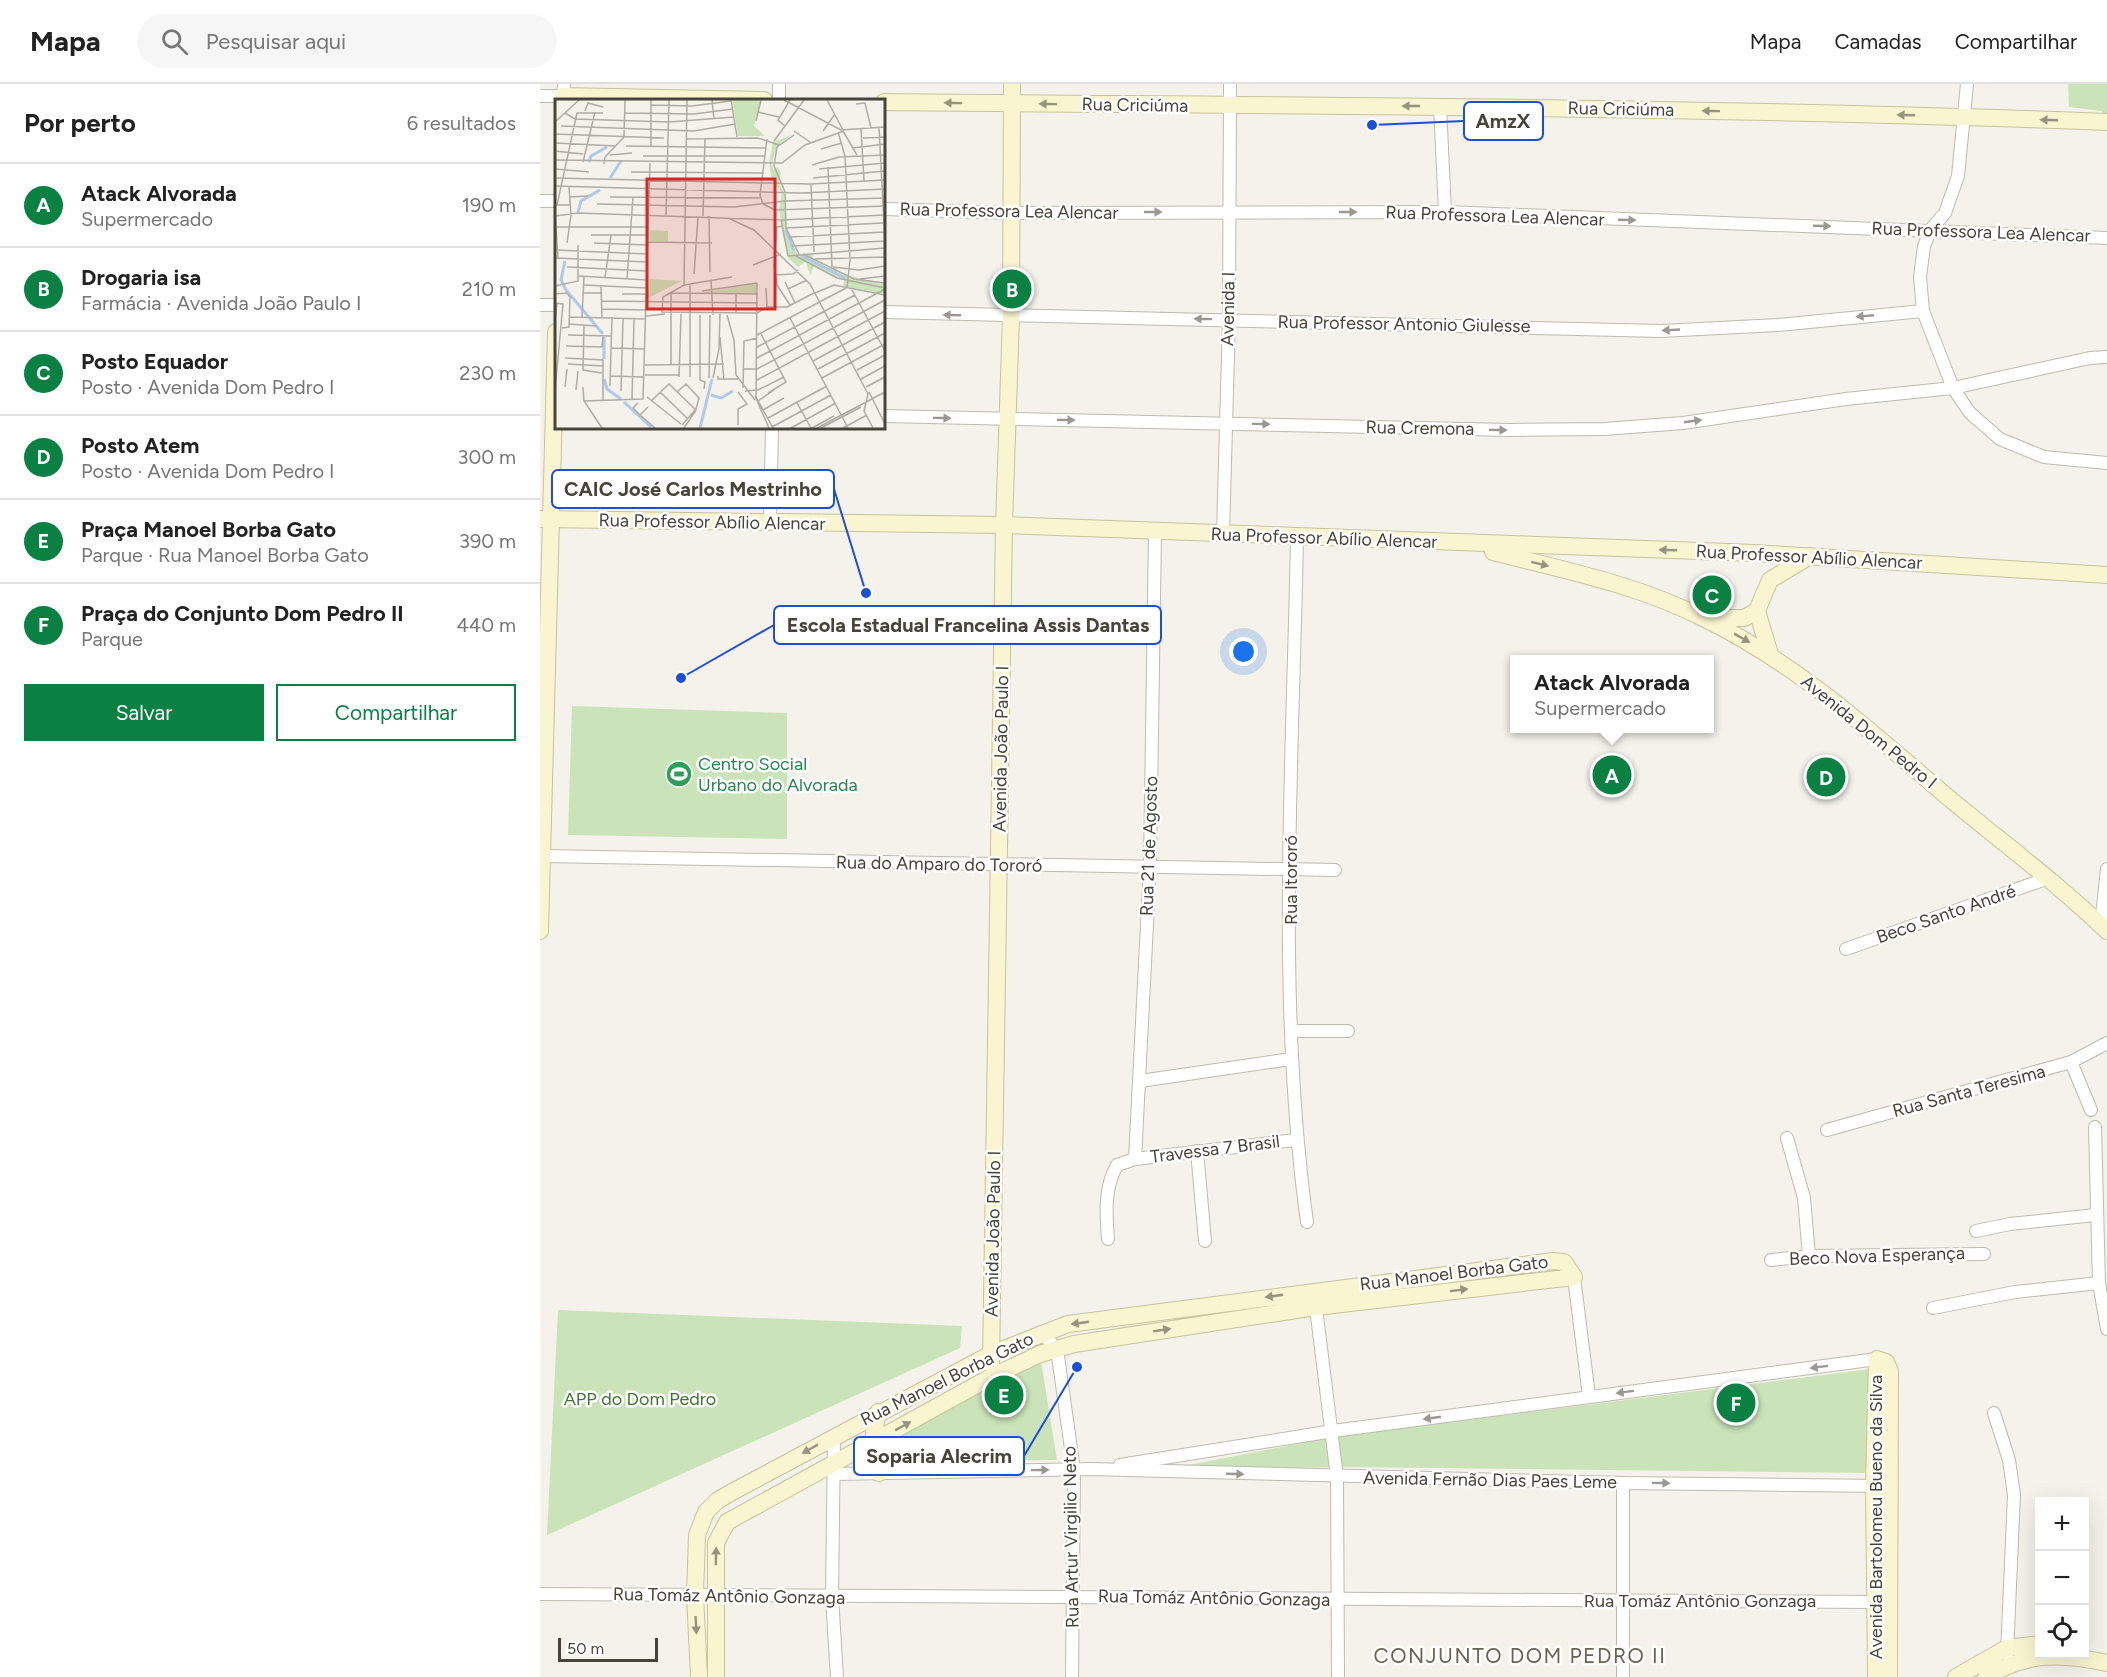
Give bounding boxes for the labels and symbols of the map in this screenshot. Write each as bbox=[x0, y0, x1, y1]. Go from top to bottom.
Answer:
street label: Rua Criciúma bbox=[1081, 93, 1189, 117]
street label: Rua Criciúma bbox=[1567, 97, 1675, 121]
one-way arrow bbox=[944, 98, 963, 108]
inset map bbox=[555, 99, 885, 429]
one-way arrow bbox=[1039, 99, 1058, 109]
one-way arrow bbox=[1402, 101, 1421, 111]
callout: AmzX bbox=[1464, 102, 1543, 140]
one-way arrow bbox=[1702, 106, 1721, 116]
text: AmzX bbox=[1476, 109, 1531, 133]
one-way arrow bbox=[1897, 110, 1916, 119]
one-way arrow bbox=[2039, 115, 2058, 124]
street label: Rua Professora Lea Alencar bbox=[899, 198, 1119, 224]
street label: Rua Professora Lea Alencar bbox=[1385, 201, 1605, 231]
one-way arrow bbox=[1144, 207, 1163, 217]
one-way arrow bbox=[1339, 207, 1358, 217]
one-way arrow bbox=[1617, 215, 1636, 224]
street label: Rua Professora Lea Alencar bbox=[1871, 217, 2091, 247]
one-way arrow bbox=[1812, 221, 1831, 231]
pin: B bbox=[992, 266, 1032, 312]
street label: Avenida I bbox=[1216, 272, 1240, 346]
one-way arrow bbox=[943, 310, 962, 319]
street label: Rua Professor Antonio Giulesse bbox=[1277, 311, 1531, 337]
one-way arrow bbox=[1856, 311, 1875, 321]
one-way arrow bbox=[1193, 314, 1212, 324]
one-way arrow bbox=[1661, 325, 1680, 335]
one-way arrow bbox=[932, 413, 951, 422]
one-way arrow bbox=[1057, 415, 1076, 425]
street label: Rua Cremona bbox=[1365, 416, 1475, 440]
one-way arrow bbox=[1684, 417, 1703, 426]
one-way arrow bbox=[1252, 419, 1271, 429]
one-way arrow bbox=[1489, 425, 1508, 434]
callout: CAIC José Carlos Mestrinho bbox=[552, 470, 834, 508]
text: CAIC José Carlos Mestrinho bbox=[564, 477, 822, 501]
street label: Rua Professor Abílio Alencar bbox=[598, 509, 826, 535]
street label: Rua Professor Abílio Alencar bbox=[1210, 523, 1438, 553]
street label: Rua Professor Abílio Alencar bbox=[1695, 540, 1923, 574]
one-way arrow bbox=[1658, 546, 1677, 555]
one-way arrow bbox=[1531, 559, 1549, 569]
pin: C bbox=[1692, 572, 1732, 618]
callout: Escola Estadual Francelina Assis Dantas bbox=[774, 606, 1161, 644]
text: Escola Estadual Francelina Assis Dantas bbox=[787, 613, 1149, 637]
one-way arrow bbox=[1734, 633, 1750, 644]
your location bbox=[1229, 637, 1258, 666]
street label: Avenida João Paulo I bbox=[989, 666, 1013, 832]
street label: Avenida Dom Pedro I bbox=[1797, 671, 1941, 793]
pin: A bbox=[1592, 752, 1632, 798]
place label: Centro Social Urbano do Alvorada bbox=[698, 753, 858, 796]
pin: D bbox=[1806, 754, 1846, 800]
sports icon: Centro Social Urbano do Alvorada bbox=[664, 759, 694, 789]
street label: Rua 21 de Agosto bbox=[1136, 775, 1162, 917]
street label: Rua Itororó bbox=[1280, 835, 1302, 925]
street label: Rua do Amparo do Tororó bbox=[836, 851, 1042, 877]
street label: Beco Santo André bbox=[1873, 880, 2019, 948]
street label: Rua Santa Teresima bbox=[1890, 1060, 2048, 1122]
street label: Travessa 7 Brasil bbox=[1149, 1130, 1281, 1168]
street label: Avenida João Paulo I bbox=[981, 1151, 1005, 1317]
street label: Beco Nova Esperança bbox=[1789, 1242, 1965, 1270]
street label: Rua Manoel Borba Gato bbox=[1358, 1251, 1550, 1295]
one-way arrow bbox=[1449, 1285, 1468, 1295]
one-way arrow bbox=[1264, 1291, 1283, 1300]
one-way arrow bbox=[1071, 1318, 1090, 1327]
one-way arrow bbox=[1152, 1326, 1171, 1335]
street label: Rua Manoel Borba Gato bbox=[857, 1328, 1037, 1430]
one-way arrow bbox=[1809, 1362, 1828, 1371]
pin: E bbox=[984, 1372, 1024, 1418]
street label: Avenida Bartolomeu Bueno da Silva bbox=[1865, 1375, 1887, 1659]
pin: F bbox=[1716, 1380, 1756, 1426]
one-way arrow bbox=[1616, 1387, 1635, 1396]
park label: APP do Dom Pedro bbox=[564, 1388, 716, 1410]
one-way arrow bbox=[1423, 1413, 1442, 1422]
one-way arrow bbox=[895, 1421, 912, 1431]
callout: Soparia Alecrim bbox=[854, 1437, 1024, 1475]
one-way arrow bbox=[801, 1444, 818, 1454]
text: Soparia Alecrim bbox=[866, 1444, 1012, 1468]
street label: Rua Artur Virgilio Neto bbox=[1058, 1446, 1084, 1628]
one-way arrow bbox=[1031, 1466, 1050, 1475]
street label: Avenida Fernão Dias Paes Leme bbox=[1363, 1467, 1617, 1493]
one-way arrow bbox=[1226, 1469, 1245, 1478]
one-way arrow bbox=[1651, 1479, 1670, 1488]
one-way arrow bbox=[711, 1546, 721, 1565]
street label: Rua Tomáz Antônio Gonzaga bbox=[613, 1583, 845, 1609]
street label: Rua Tomáz Antônio Gonzaga bbox=[1098, 1585, 1330, 1611]
street label: Rua Tomáz Antônio Gonzaga bbox=[1584, 1590, 1816, 1612]
one-way arrow bbox=[692, 1616, 701, 1635]
scale bar bbox=[558, 1635, 658, 1662]
district label: CONJUNTO DOM PEDRO II bbox=[1374, 1643, 1666, 1668]

